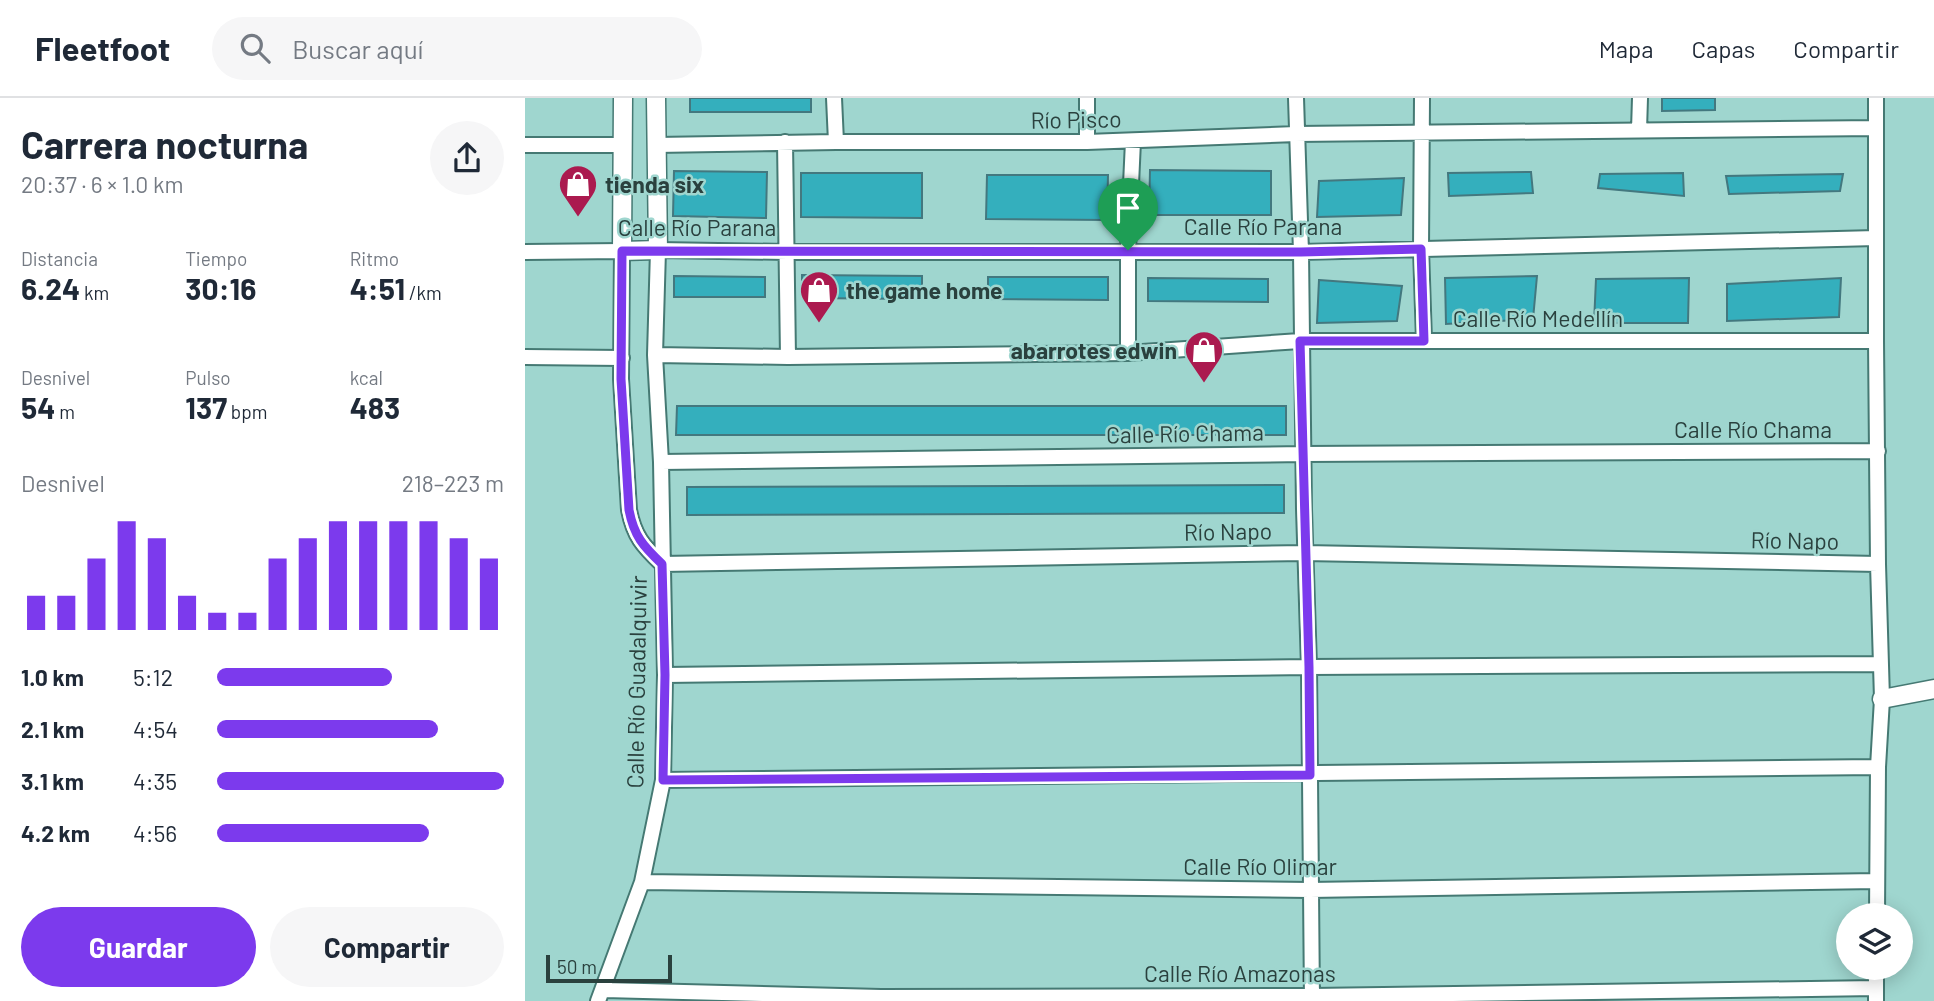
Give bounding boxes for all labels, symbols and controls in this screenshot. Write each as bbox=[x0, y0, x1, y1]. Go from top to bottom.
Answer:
search box bbox=[212, 17, 702, 80]
text: Fleetfoot bbox=[35, 28, 170, 68]
icon: search bbox=[236, 29, 274, 67]
text: Buscar aquí bbox=[292, 33, 423, 64]
text: Mapa bbox=[1599, 34, 1654, 63]
text: Capas bbox=[1692, 34, 1755, 63]
text: Compartir bbox=[1793, 34, 1899, 63]
street label: Río Pisco bbox=[1030, 104, 1122, 134]
text: Carrera nocturna bbox=[21, 121, 308, 167]
button: share bbox=[430, 121, 504, 195]
shop icon: tienda six bbox=[557, 163, 599, 218]
text: 20:37 · 6 × 1.0 km bbox=[21, 170, 183, 198]
place label: tienda six bbox=[605, 170, 704, 198]
pin bbox=[1098, 178, 1158, 250]
icon: arrive bbox=[1109, 189, 1147, 227]
street label: Calle Río Parana bbox=[1184, 212, 1342, 240]
street label: Calle Río Parana bbox=[618, 213, 776, 241]
text: Distancia bbox=[21, 247, 98, 270]
text: Tiempo bbox=[185, 247, 247, 270]
text: Ritmo bbox=[350, 247, 399, 270]
shop icon: the game home bbox=[798, 269, 840, 324]
text: 6.24 bbox=[21, 270, 80, 306]
text: 30:16 bbox=[185, 270, 256, 306]
text: 4:51 bbox=[350, 270, 405, 306]
place label: the game home bbox=[846, 276, 1003, 304]
text: km bbox=[80, 281, 109, 304]
text: /km bbox=[405, 281, 442, 304]
street label: Calle Río Medellín bbox=[1453, 304, 1623, 332]
shop icon: abarrotes edwin bbox=[1183, 329, 1225, 384]
place label: abarrotes edwin bbox=[1011, 336, 1177, 364]
text: Desnivel bbox=[21, 366, 90, 389]
text: Pulso bbox=[185, 366, 231, 389]
text: kcal bbox=[350, 366, 383, 389]
text: 54 bbox=[21, 389, 55, 425]
text: 137 bbox=[185, 389, 227, 425]
text: 483 bbox=[350, 389, 400, 425]
text: m bbox=[55, 400, 75, 423]
text: bpm bbox=[227, 400, 267, 423]
street label: Calle Río Chama bbox=[1674, 415, 1832, 443]
street label: Calle Río Chama bbox=[1106, 418, 1264, 448]
text: Desnivel bbox=[21, 469, 105, 497]
text: 218–223 m bbox=[402, 469, 504, 497]
street label: Río Napo bbox=[1184, 516, 1272, 546]
street label: Río Napo bbox=[1751, 525, 1839, 555]
street label: Calle Río Guadalquivir bbox=[620, 575, 652, 789]
text: 1.0 km bbox=[21, 663, 84, 691]
text: 5:12 bbox=[133, 663, 173, 691]
text: 2.1 km bbox=[21, 715, 84, 743]
text: 4:54 bbox=[133, 715, 178, 743]
text: 3.1 km bbox=[21, 767, 84, 795]
text: 4:35 bbox=[133, 767, 177, 795]
text: 4.2 km bbox=[21, 819, 90, 847]
text: 4:56 bbox=[133, 819, 177, 847]
street label: Calle Río Olimar bbox=[1183, 852, 1337, 880]
map controls bbox=[1836, 903, 1913, 980]
button: layers bbox=[1836, 903, 1913, 980]
button: Guardar bbox=[21, 907, 256, 987]
button: Compartir bbox=[270, 907, 504, 987]
scale bar bbox=[546, 952, 672, 984]
text: 50 m bbox=[557, 955, 597, 978]
street label: Calle Río Amazonas bbox=[1144, 959, 1336, 987]

